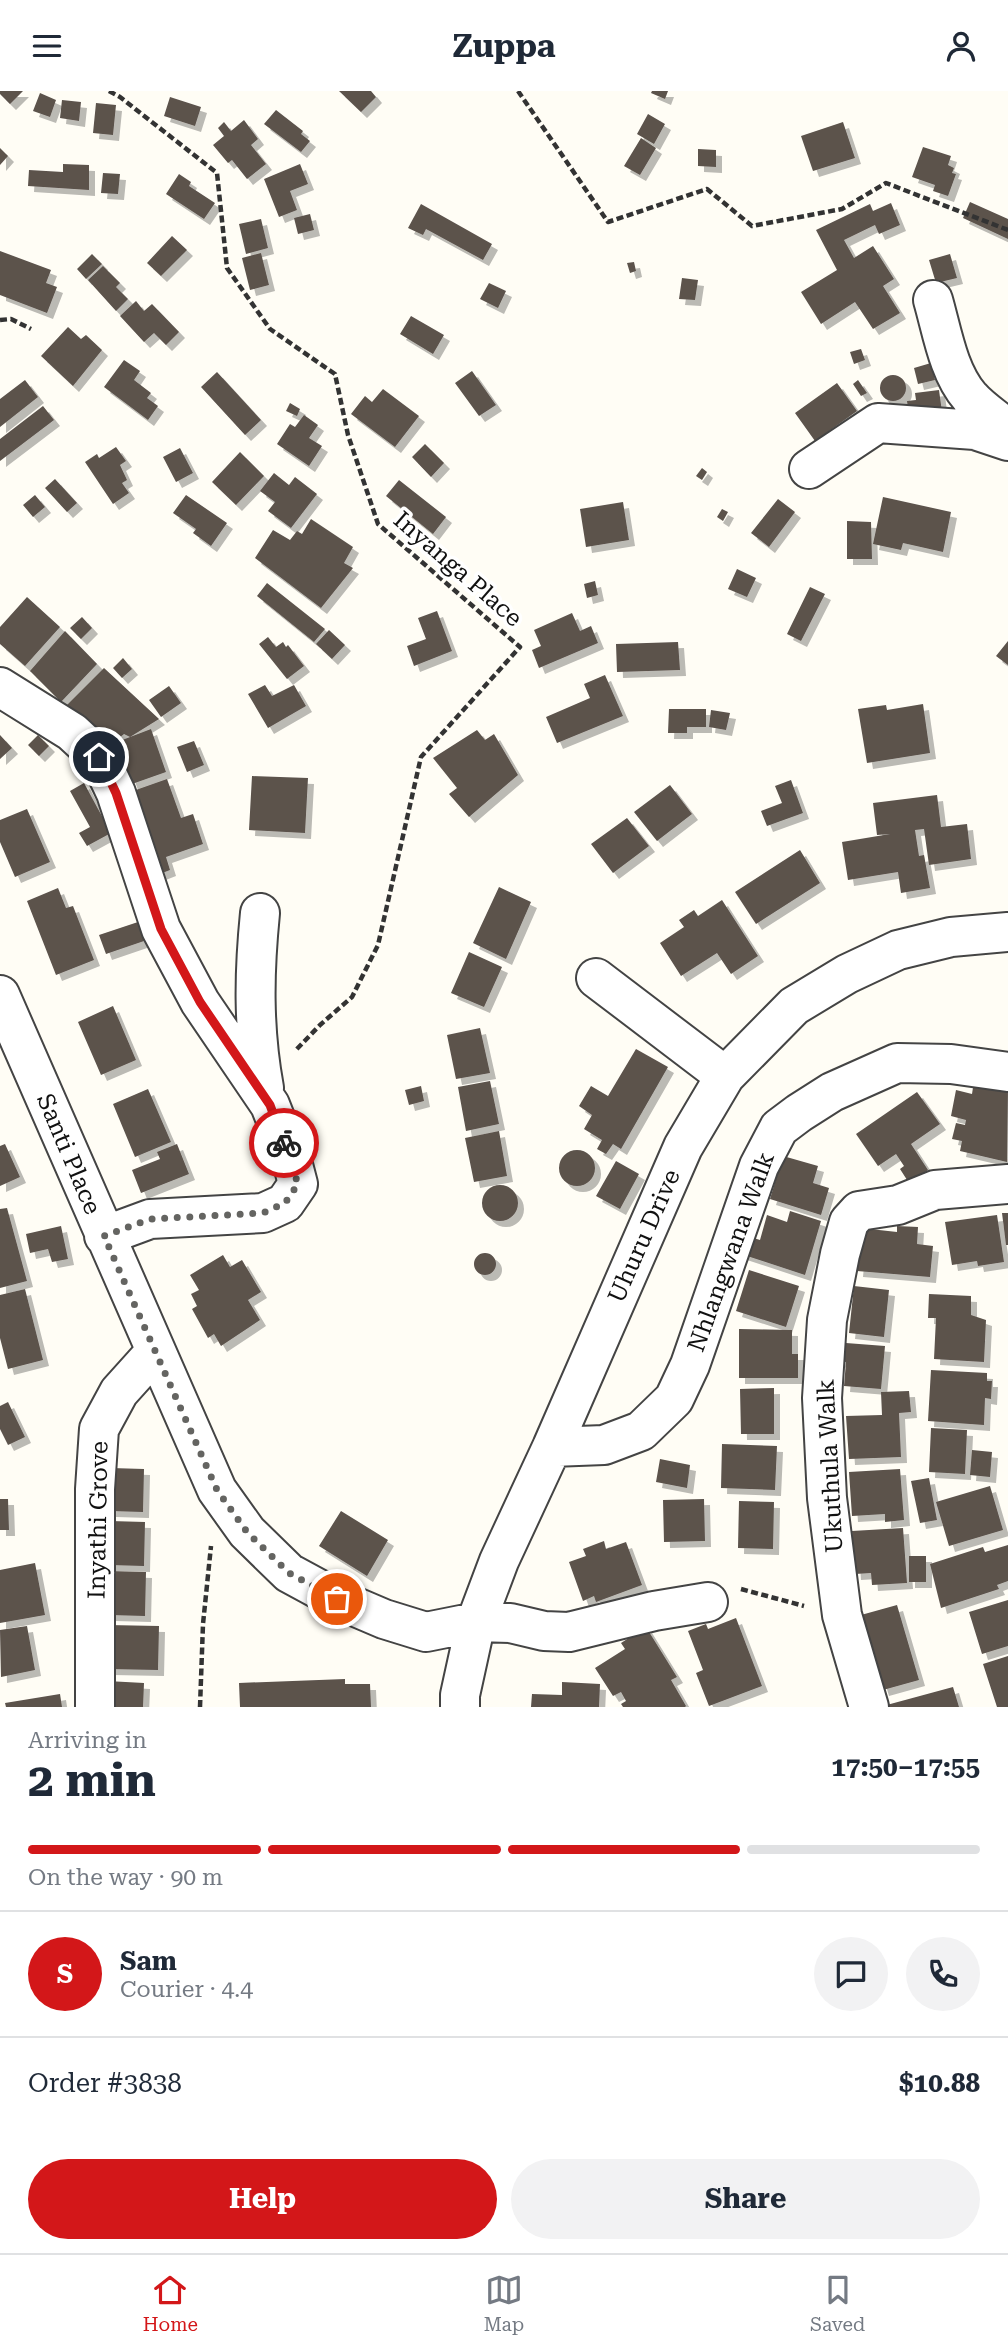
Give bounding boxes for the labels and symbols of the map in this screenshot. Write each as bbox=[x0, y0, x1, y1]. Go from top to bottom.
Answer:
street label: Inyanga Place bbox=[388, 506, 528, 632]
pin bbox=[69, 727, 129, 787]
street label: Santi Place bbox=[31, 1089, 107, 1219]
courier bbox=[249, 1108, 319, 1178]
street label: Nhlangwana Walk bbox=[682, 1148, 780, 1356]
street label: Uhuru Drive bbox=[602, 1165, 686, 1307]
street label: Ukuthula Walk bbox=[811, 1378, 849, 1554]
street label: Inyathi Grove bbox=[83, 1441, 113, 1599]
pin bbox=[307, 1569, 367, 1629]

